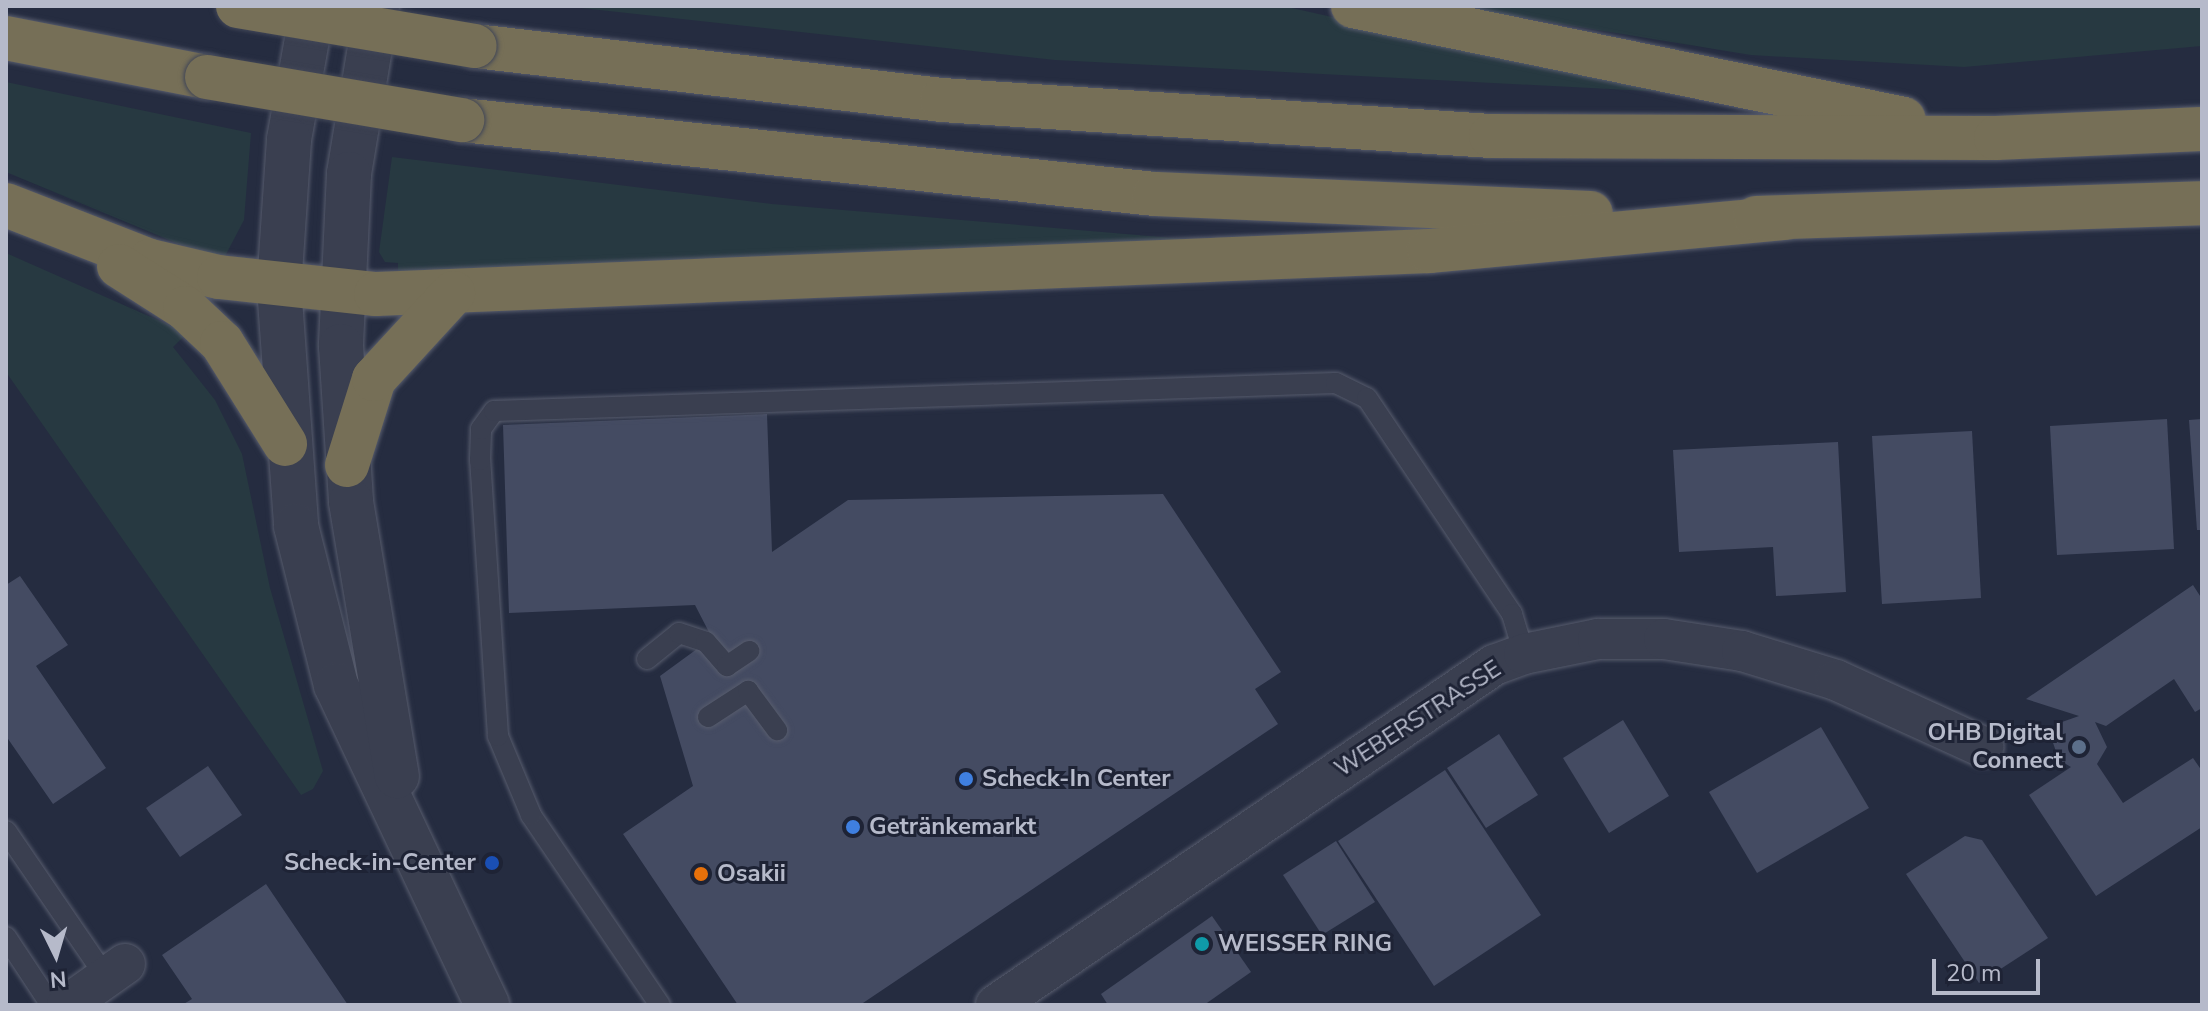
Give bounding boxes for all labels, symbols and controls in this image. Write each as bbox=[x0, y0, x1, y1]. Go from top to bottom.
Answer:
street label: WEBERSTRASSE bbox=[1330, 655, 1506, 783]
place label: OHB Digital Connect bbox=[1928, 719, 2063, 775]
marker: OHB Digital Connect bbox=[2070, 738, 2088, 756]
place label: Scheck-In Center bbox=[982, 765, 1171, 793]
marker: Scheck-In Center bbox=[957, 770, 975, 788]
place label: Getränkemarkt bbox=[869, 813, 1036, 841]
marker: Getränkemarkt bbox=[844, 818, 862, 836]
place label: Scheck-in-Center bbox=[284, 849, 476, 877]
marker: Scheck-in-Center bbox=[483, 854, 501, 872]
place label: Osakii bbox=[717, 860, 786, 888]
marker: Osakii bbox=[692, 865, 710, 883]
north arrow bbox=[16, 915, 96, 995]
place label: WEISSER RING bbox=[1218, 930, 1392, 958]
marker: WEISSER RING bbox=[1193, 935, 1211, 953]
scale bar bbox=[1936, 943, 2044, 993]
text: 20 m bbox=[1946, 957, 2002, 989]
text: N bbox=[49, 963, 68, 995]

